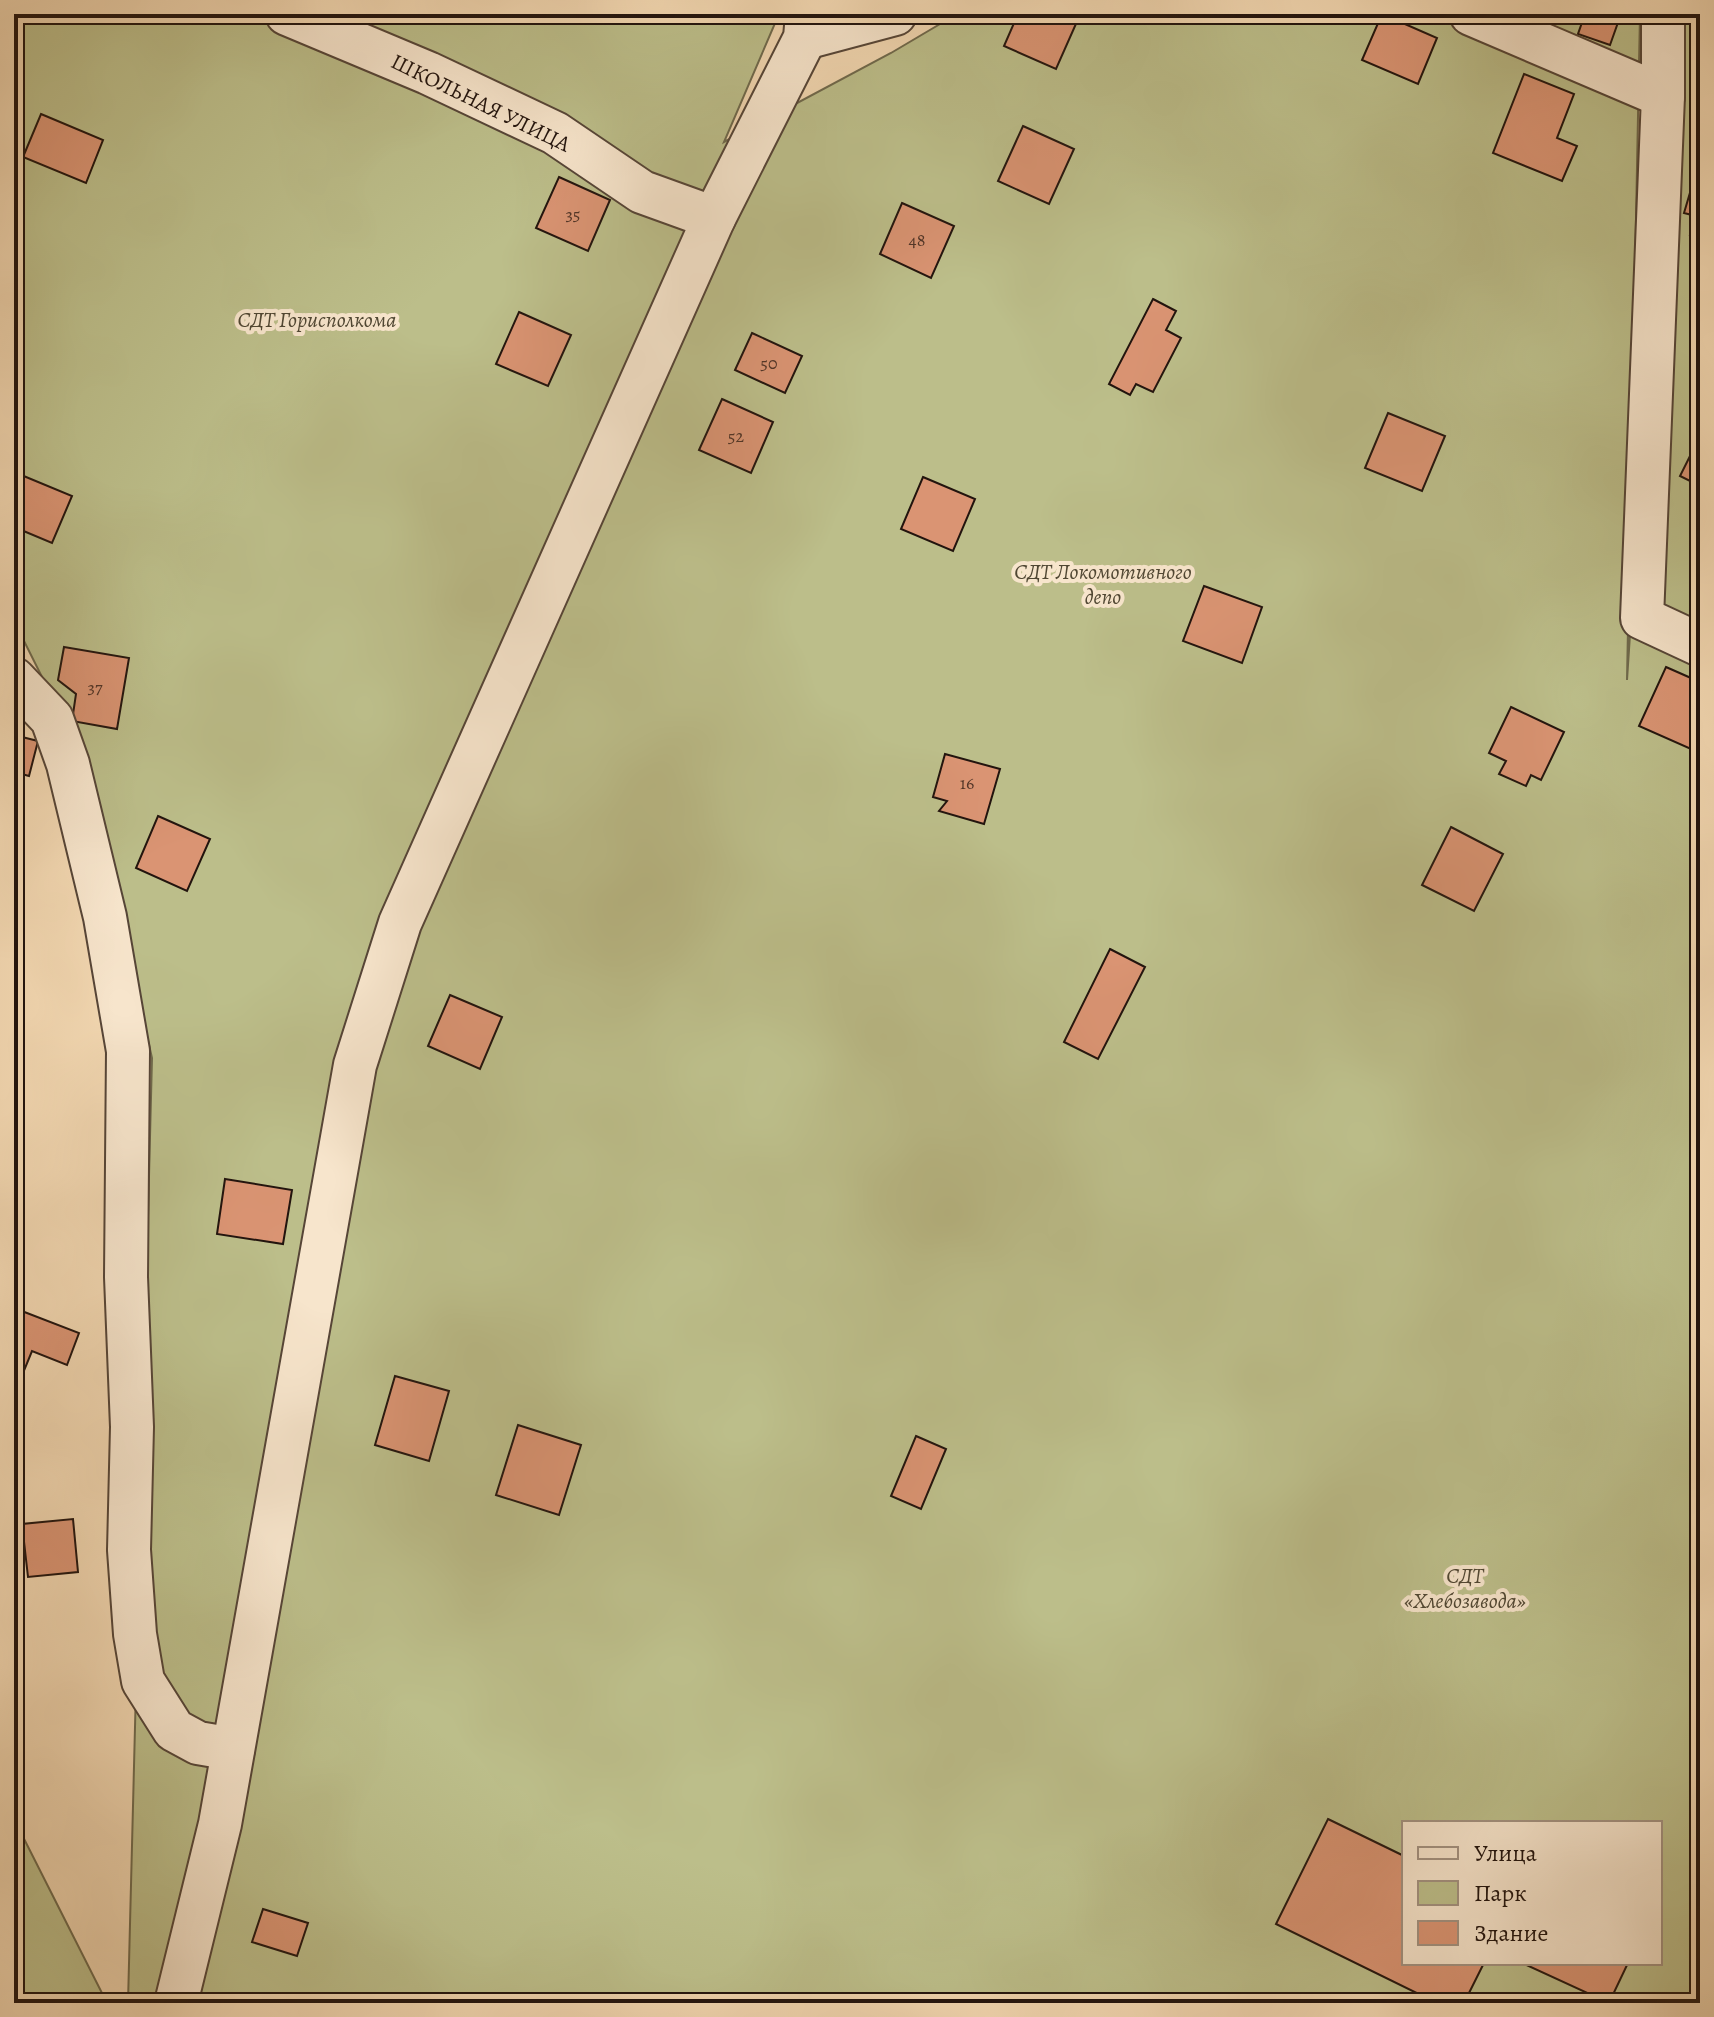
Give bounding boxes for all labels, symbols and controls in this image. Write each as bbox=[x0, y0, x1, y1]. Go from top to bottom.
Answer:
street label: ШКОЛЬНАЯ УЛИЦА bbox=[386, 46, 576, 160]
house number: 35 bbox=[565, 202, 581, 226]
house number: 48 bbox=[909, 228, 925, 252]
park label: СДТ Горисполкома bbox=[237, 305, 397, 335]
house number: 50 bbox=[760, 351, 778, 375]
house number: 52 bbox=[728, 424, 745, 448]
park label: СДТ Локомотивного депо bbox=[1014, 557, 1192, 612]
house number: 37 bbox=[87, 675, 103, 699]
house number: 16 bbox=[960, 771, 974, 795]
park label: СДТ «Хлебозавода» bbox=[1404, 1561, 1526, 1616]
legend bbox=[1402, 1821, 1662, 1965]
text: Улица bbox=[1474, 1837, 1537, 1869]
text: Парк bbox=[1474, 1877, 1527, 1909]
text: Здание bbox=[1474, 1917, 1549, 1949]

